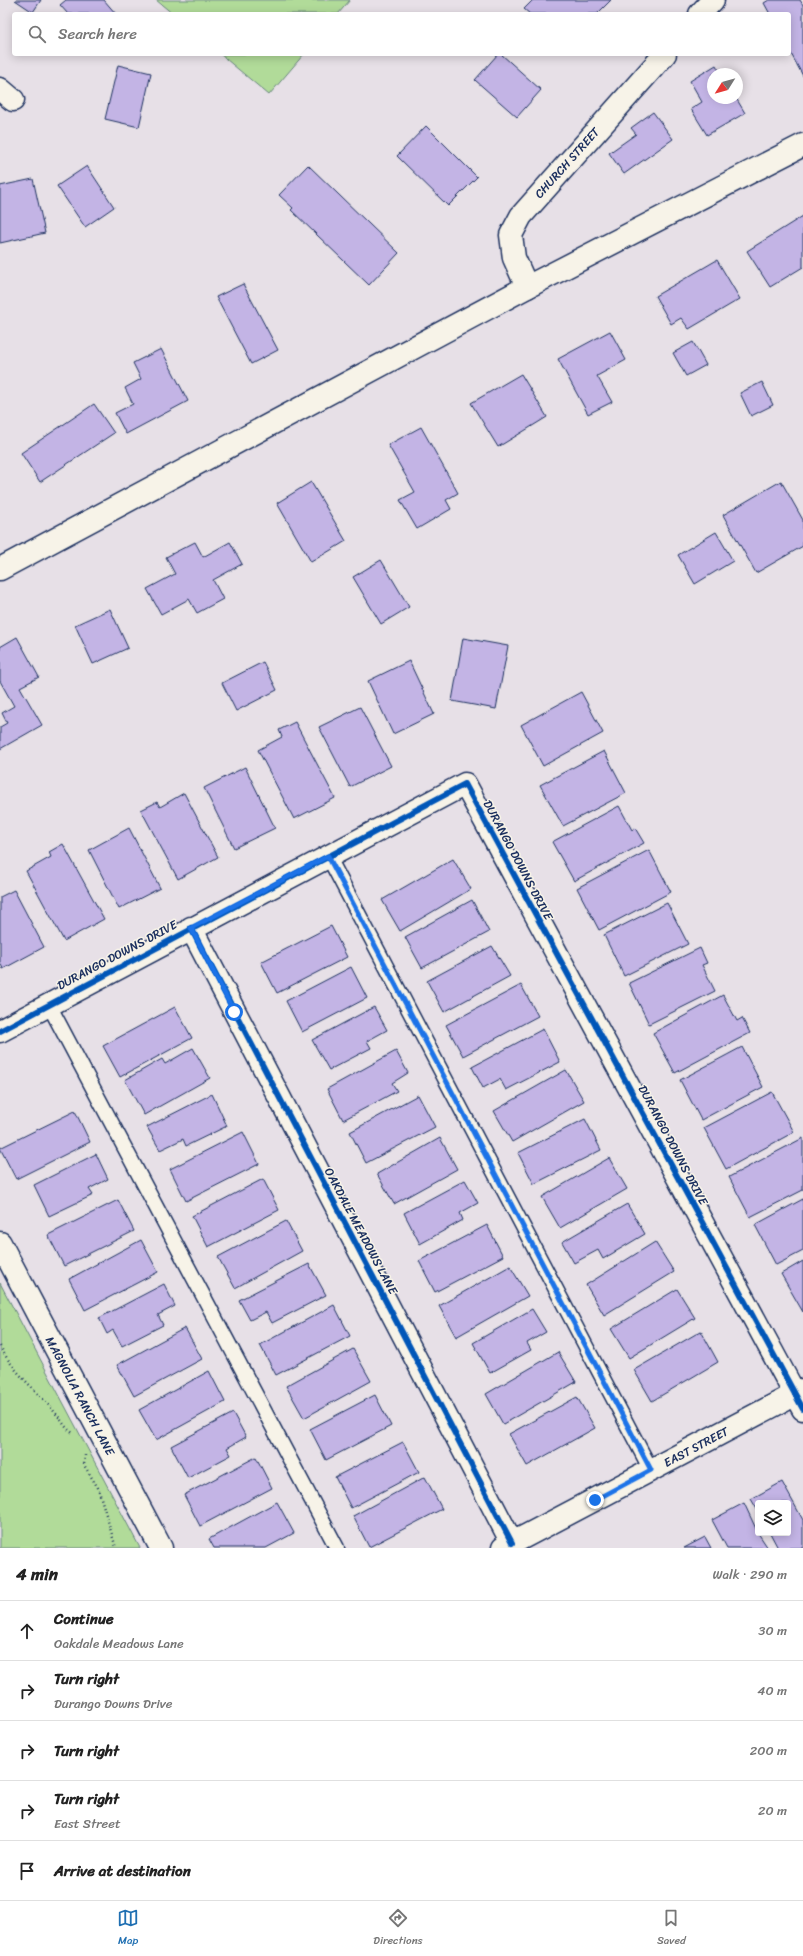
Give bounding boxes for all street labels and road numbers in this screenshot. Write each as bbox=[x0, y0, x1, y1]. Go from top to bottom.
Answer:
street label: CHURCH STREET bbox=[529, 121, 606, 204]
street label: DURANGO DOWNS DRIVE bbox=[477, 796, 560, 925]
street label: DURANGO DOWNS DRIVE bbox=[53, 913, 182, 996]
street label: DURANGO DOWNS DRIVE bbox=[632, 1081, 715, 1210]
street label: OAKDALE MEADOWS LANE bbox=[318, 1164, 404, 1300]
street label: MAGNOLIA RANCH LANE bbox=[39, 1332, 121, 1461]
street label: EAST STREET bbox=[659, 1420, 733, 1473]

